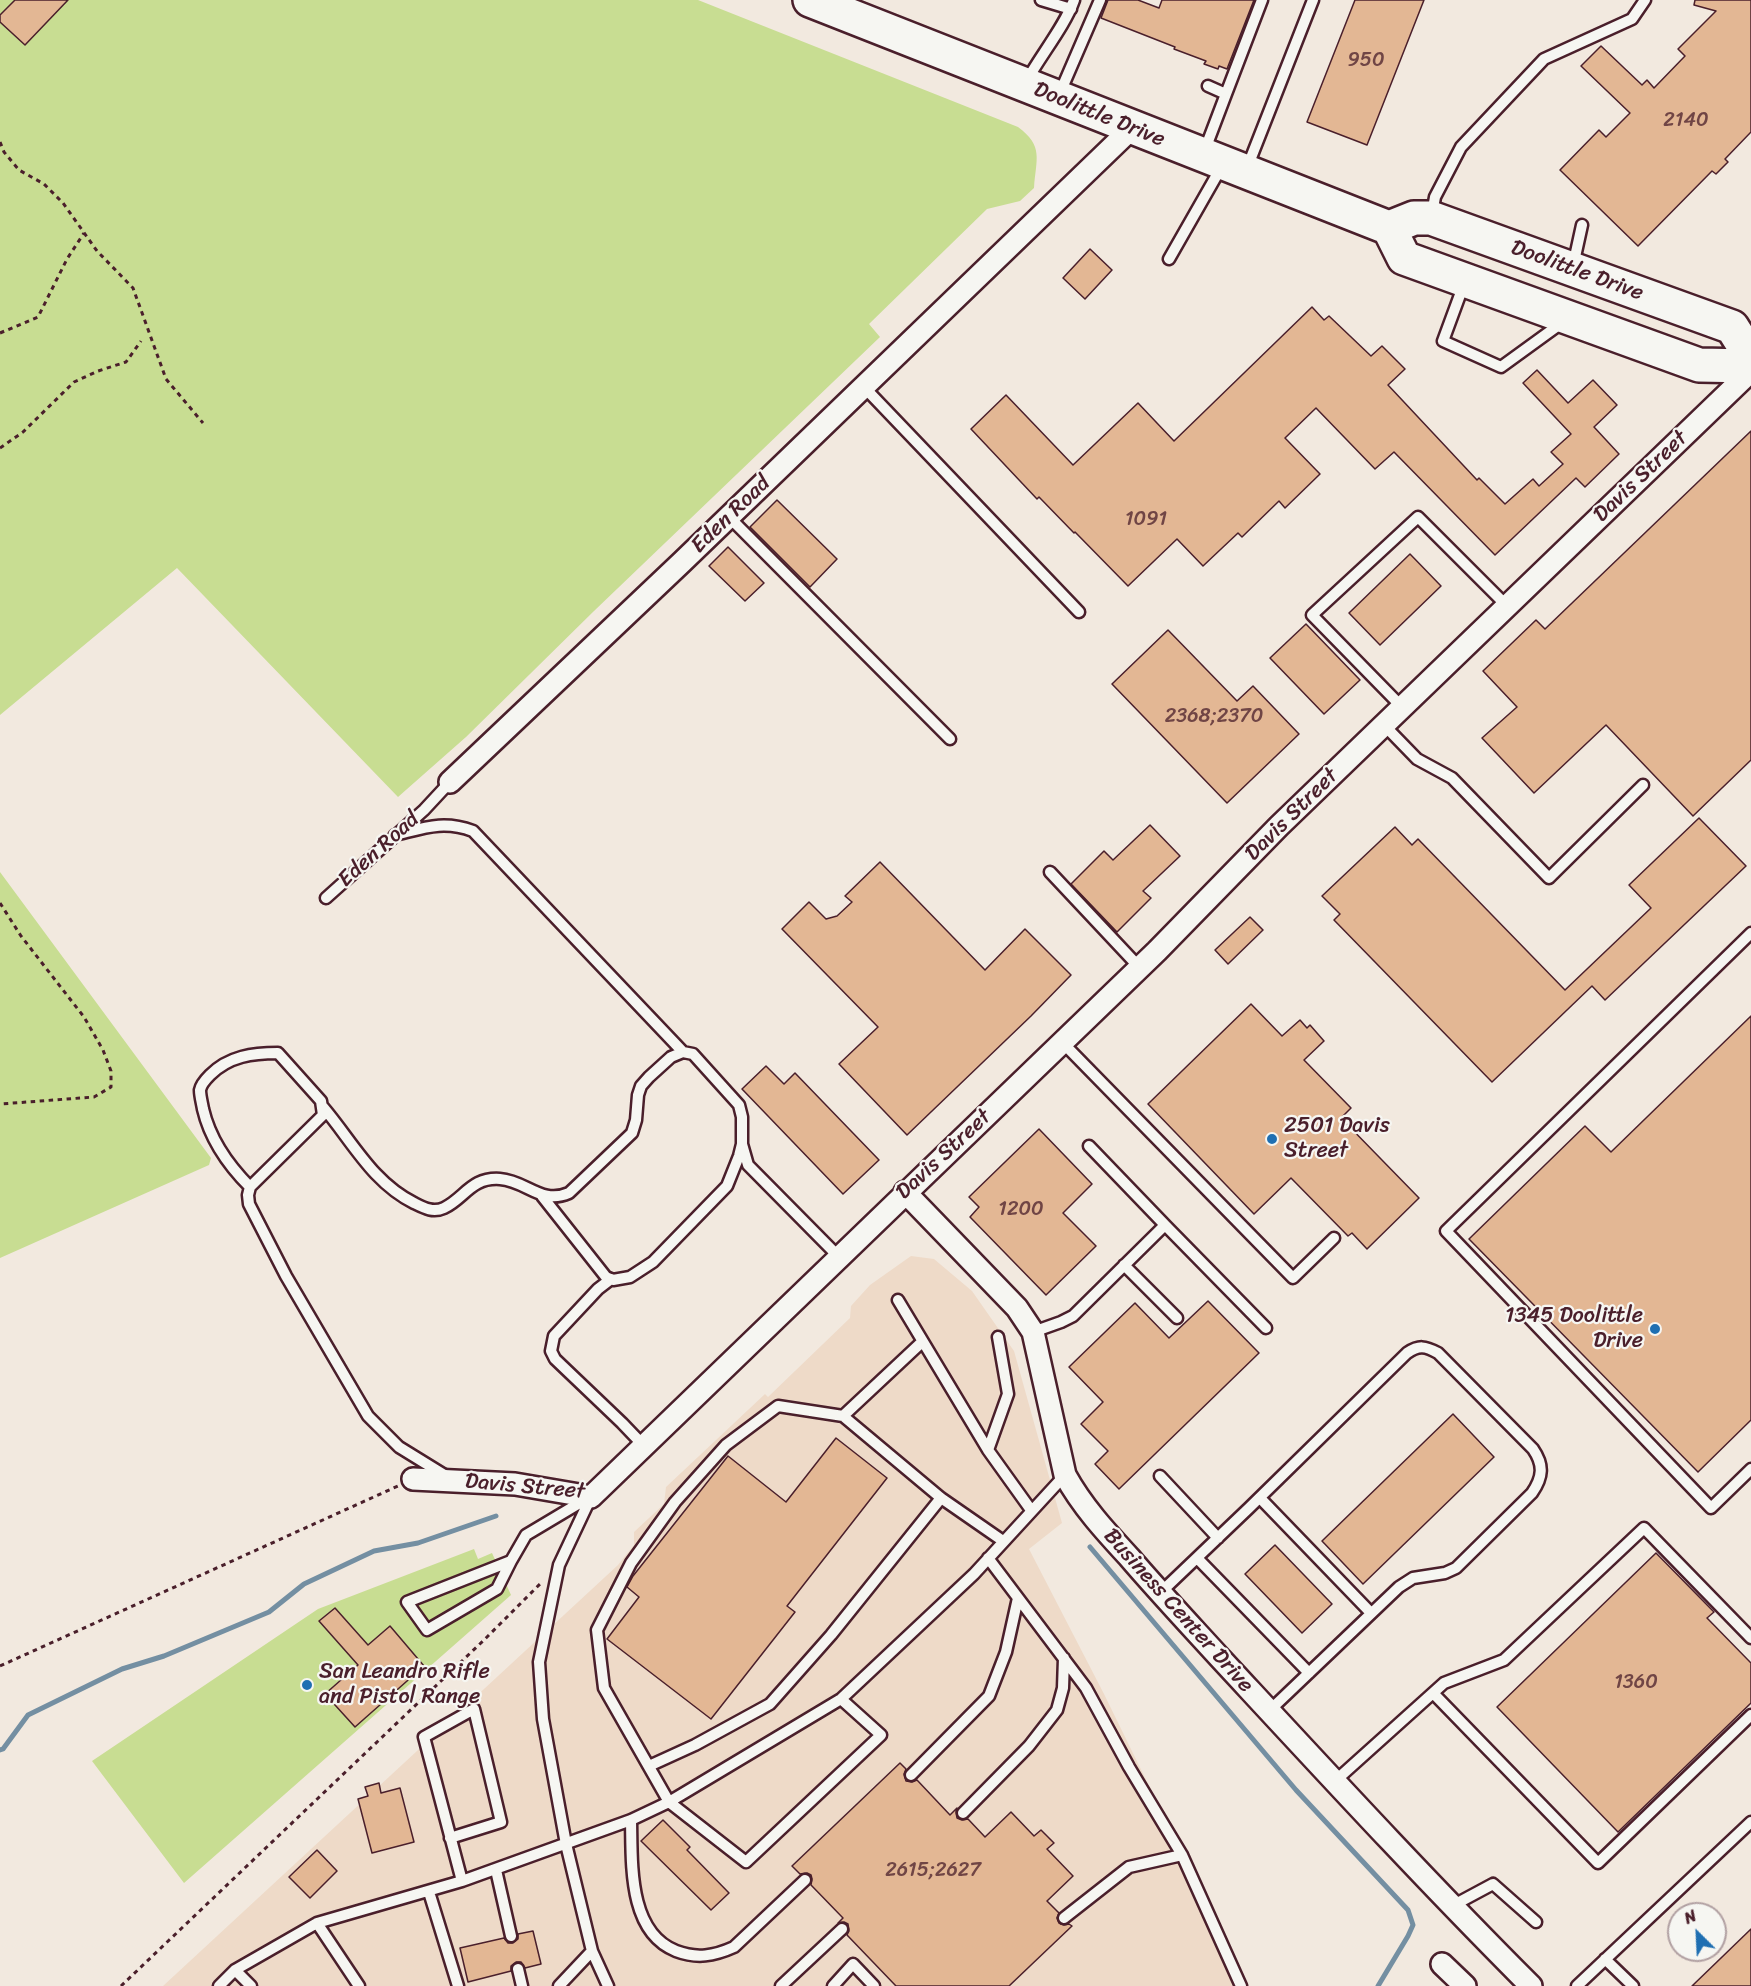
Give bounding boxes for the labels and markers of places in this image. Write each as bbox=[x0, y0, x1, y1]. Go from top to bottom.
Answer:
place label: 2501 Davis Street bbox=[1284, 1113, 1390, 1164]
marker: 2501 Davis Street bbox=[1265, 1132, 1279, 1146]
place label: 1345 Doolittle Drive bbox=[1505, 1303, 1643, 1354]
marker: 1345 Doolittle Drive bbox=[1648, 1322, 1662, 1336]
place label: San Leandro Rifle and Pistol Range bbox=[319, 1659, 490, 1711]
marker: San Leandro Rifle and Pistol Range bbox=[300, 1678, 314, 1692]

